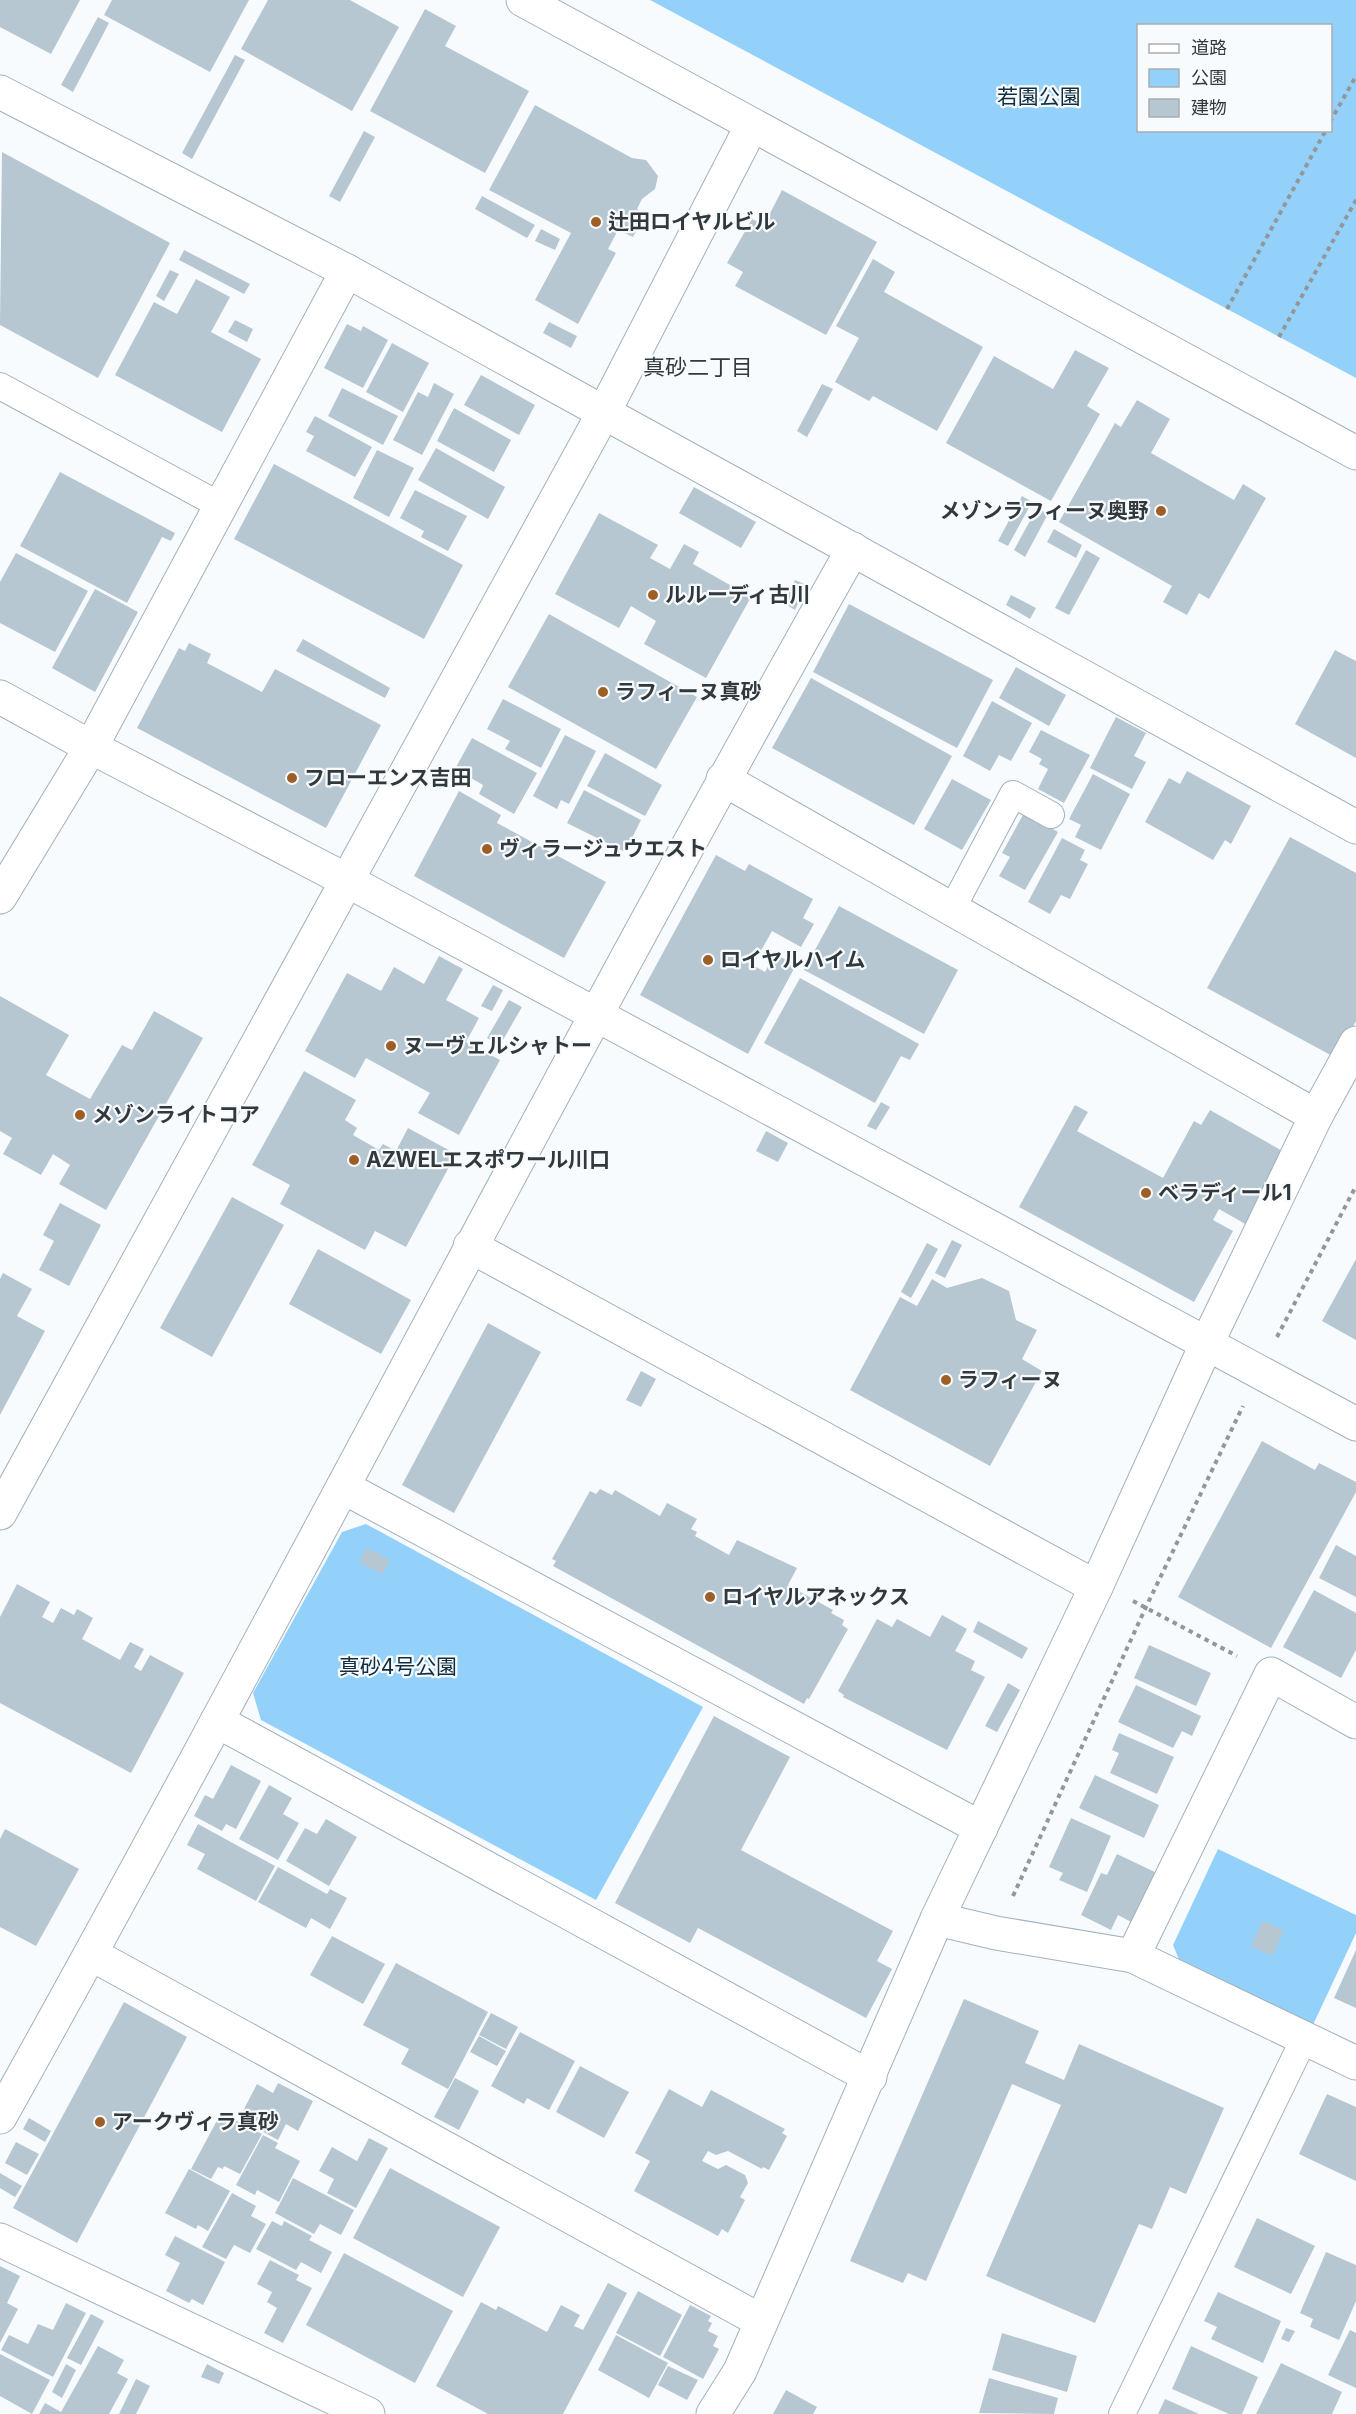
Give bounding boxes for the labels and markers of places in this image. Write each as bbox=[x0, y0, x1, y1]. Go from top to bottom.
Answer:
place label: 辻田ロイヤルビル bbox=[608, 209, 775, 234]
marker: 辻田ロイヤルビル bbox=[589, 215, 603, 229]
place label: メゾンラフィーヌ奥野 bbox=[939, 498, 1149, 523]
marker: メゾンラフィーヌ奥野 bbox=[1154, 504, 1168, 518]
place label: ルルーディ古川 bbox=[665, 582, 811, 607]
marker: ルルーディ古川 bbox=[646, 588, 660, 602]
place label: ラフィーヌ真砂 bbox=[615, 679, 762, 704]
marker: ラフィーヌ真砂 bbox=[596, 685, 610, 699]
place label: フローエンス吉田 bbox=[304, 765, 472, 790]
marker: フローエンス吉田 bbox=[285, 771, 299, 785]
place label: ヴィラージュウエスト bbox=[499, 836, 707, 861]
marker: ヴィラージュウエスト bbox=[480, 842, 494, 856]
place label: ロイヤルハイム bbox=[720, 947, 866, 972]
marker: ロイヤルハイム bbox=[701, 953, 715, 967]
place label: ヌーヴェルシャトー bbox=[403, 1033, 592, 1058]
marker: ヌーヴェルシャトー bbox=[384, 1039, 398, 1053]
place label: メゾンライトコア bbox=[92, 1102, 260, 1127]
marker: メゾンライトコア bbox=[73, 1108, 87, 1122]
place label: AZWELエスポワール川口 bbox=[366, 1147, 610, 1172]
marker: AZWELエスポワール川口 bbox=[347, 1153, 361, 1167]
place label: ベラディール1 bbox=[1158, 1180, 1292, 1205]
marker: ベラディール1 bbox=[1139, 1186, 1153, 1200]
place label: ラフィーヌ bbox=[958, 1367, 1063, 1392]
marker: ラフィーヌ bbox=[939, 1373, 953, 1387]
place label: ロイヤルアネックス bbox=[722, 1584, 910, 1609]
marker: ロイヤルアネックス bbox=[703, 1590, 717, 1604]
place label: アークヴィラ真砂 bbox=[112, 2109, 279, 2134]
marker: アークヴィラ真砂 bbox=[93, 2115, 107, 2129]

